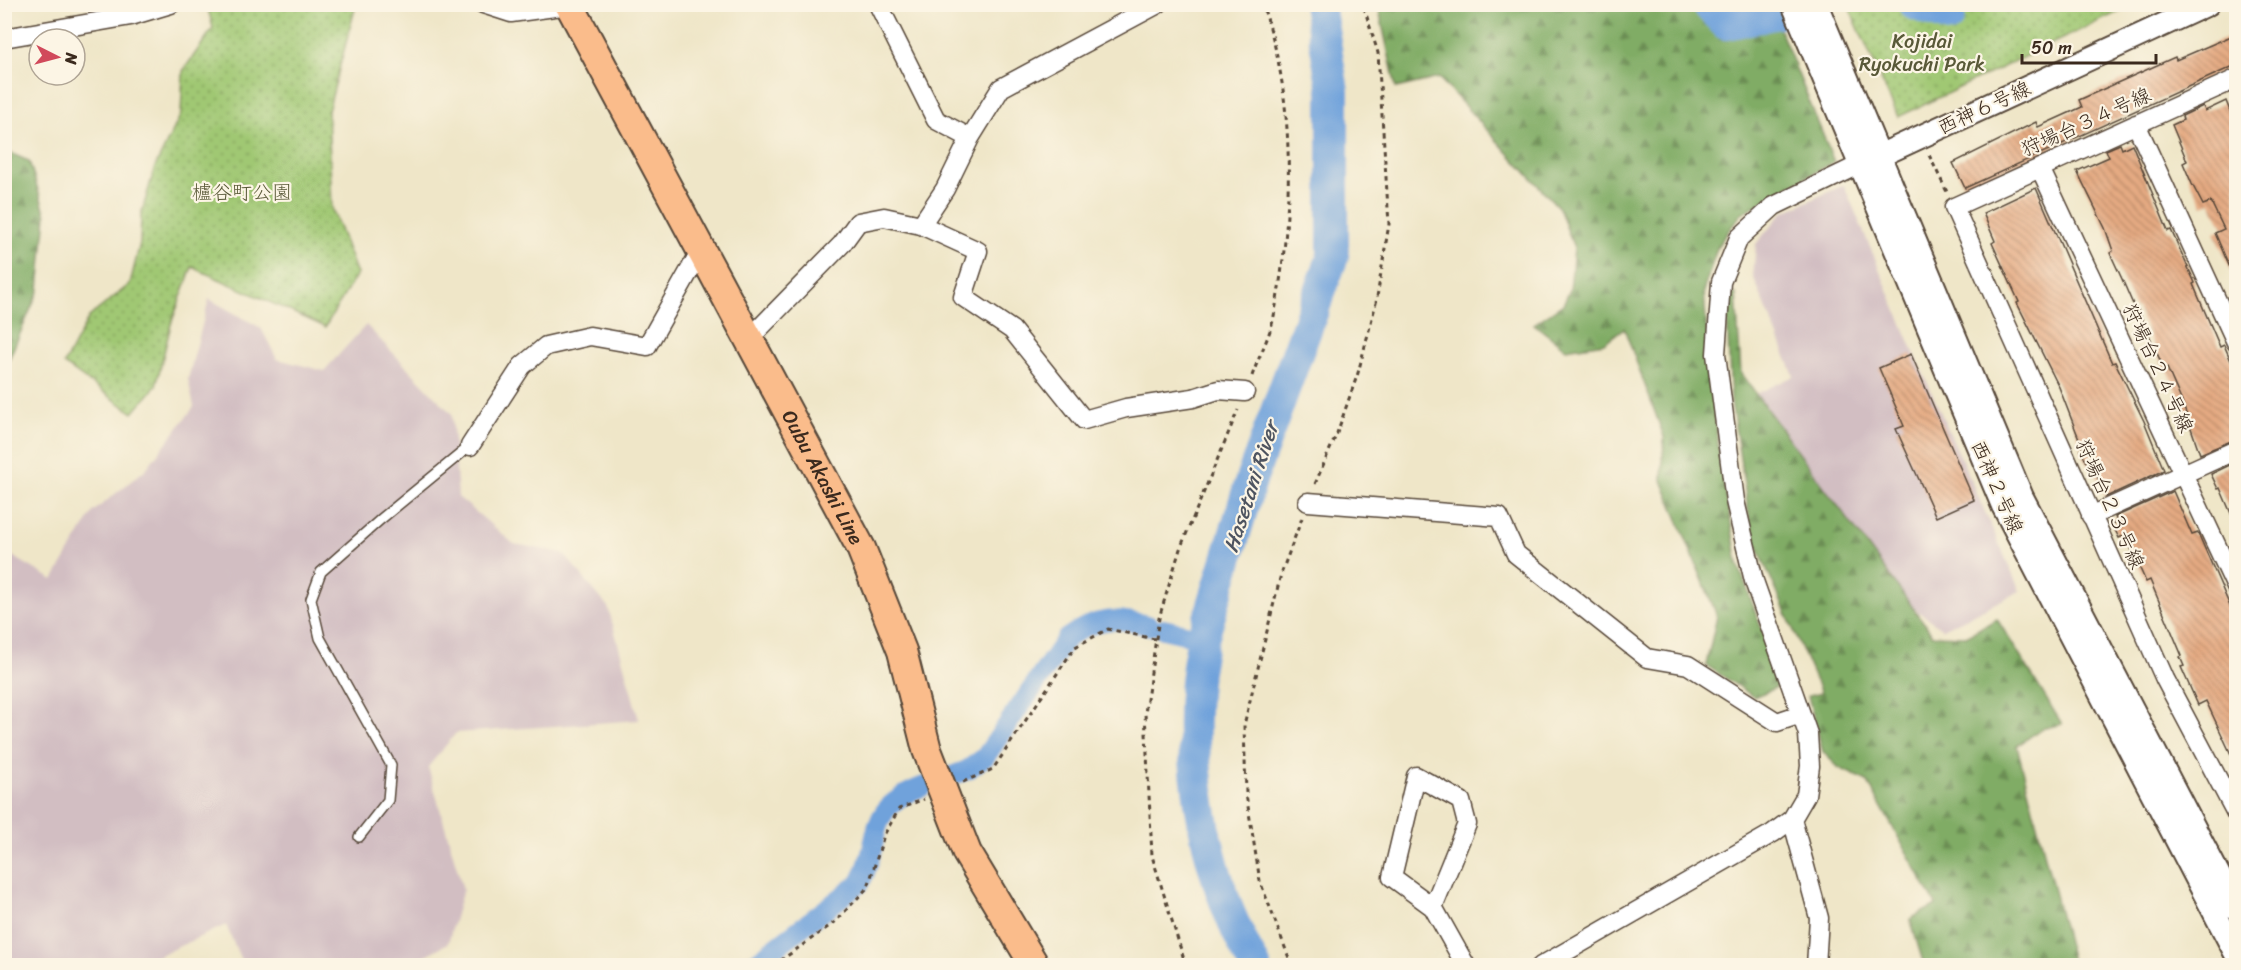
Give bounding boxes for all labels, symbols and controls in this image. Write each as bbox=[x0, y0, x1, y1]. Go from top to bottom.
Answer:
park label: Kojidai Ryokuchi Park bbox=[1859, 24, 1985, 82]
north arrow bbox=[27, 27, 87, 87]
scale bar bbox=[2022, 27, 2156, 65]
text: 50 m bbox=[2031, 32, 2072, 64]
text: N bbox=[56, 50, 87, 66]
street label: 西神６号線 bbox=[1931, 71, 2037, 145]
street label: 狩場台３４号線 bbox=[2015, 78, 2157, 166]
park label: 櫨谷町公園 bbox=[192, 175, 292, 210]
street label: 狩場台２４号線 bbox=[2113, 297, 2203, 439]
street label: Oubu Akashi Line bbox=[772, 403, 874, 551]
water label: Hasetani River bbox=[1212, 413, 1291, 557]
street label: 狩場台２３号線 bbox=[2066, 433, 2154, 575]
street label: 西神２号線 bbox=[1961, 434, 2033, 540]

